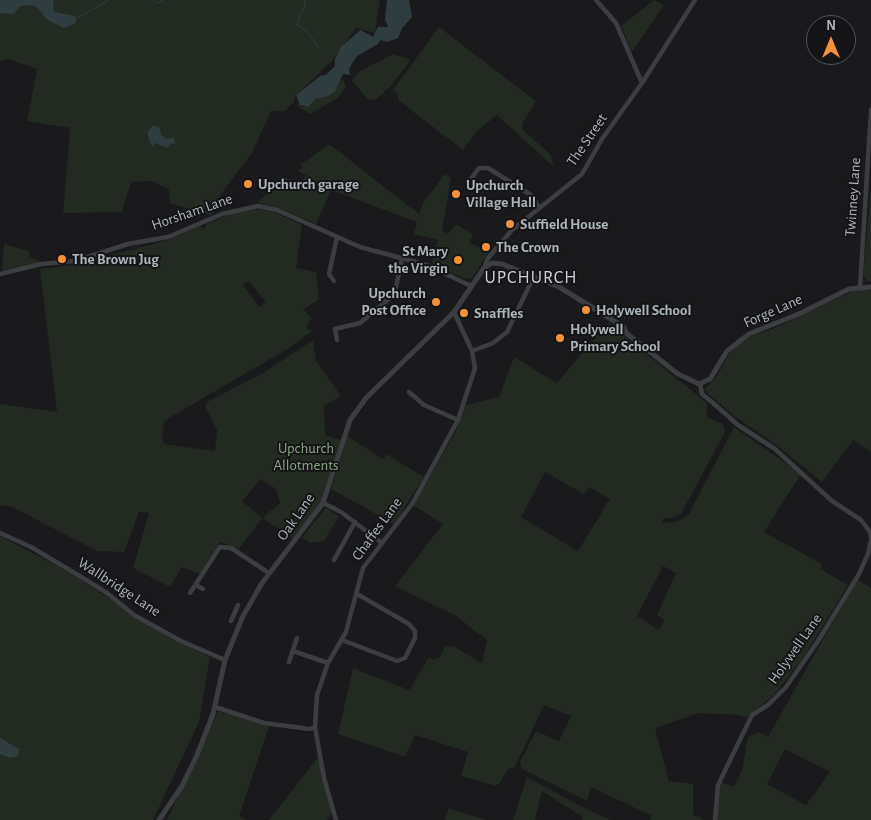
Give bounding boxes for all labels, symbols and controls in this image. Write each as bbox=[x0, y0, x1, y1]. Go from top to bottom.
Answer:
north arrow bbox=[806, 15, 856, 65]
text: N bbox=[826, 19, 836, 33]
street label: The Street bbox=[563, 110, 611, 170]
street label: Twinney Lane bbox=[841, 157, 865, 237]
place label: Upchurch garage bbox=[258, 175, 359, 193]
place label: Upchurch Village Hall bbox=[466, 176, 536, 211]
marker: Upchurch garage bbox=[242, 178, 254, 190]
marker: Upchurch Village Hall bbox=[450, 188, 462, 200]
street label: Horsham Lane bbox=[149, 190, 235, 234]
place label: Suffield House bbox=[520, 215, 608, 233]
marker: Suffield House bbox=[504, 218, 516, 230]
place label: The Crown bbox=[496, 238, 559, 256]
marker: The Crown bbox=[480, 241, 492, 253]
place label: St Mary the Virgin bbox=[388, 242, 448, 277]
place label: The Brown Jug bbox=[72, 250, 159, 268]
marker: The Brown Jug bbox=[56, 253, 68, 265]
marker: St Mary the Virgin bbox=[452, 254, 464, 266]
district label: UPCHURCH bbox=[483, 267, 579, 289]
place label: Upchurch Post Office bbox=[361, 284, 426, 319]
street label: Forge Lane bbox=[741, 290, 805, 332]
marker: Upchurch Post Office bbox=[430, 296, 442, 308]
place label: Holywell School bbox=[596, 301, 691, 319]
place label: Snaffles bbox=[474, 304, 523, 322]
marker: Holywell School bbox=[580, 304, 592, 316]
marker: Snaffles bbox=[458, 307, 470, 319]
place label: Holywell Primary School bbox=[570, 320, 661, 355]
marker: Holywell Primary School bbox=[554, 332, 566, 344]
park label: Upchurch Allotments bbox=[273, 439, 339, 474]
street label: Oak Lane bbox=[273, 490, 319, 544]
street label: Chaffes Lane bbox=[348, 494, 406, 564]
street label: Wallbridge Lane bbox=[74, 554, 164, 620]
street label: Holywell Lane bbox=[764, 610, 826, 688]

